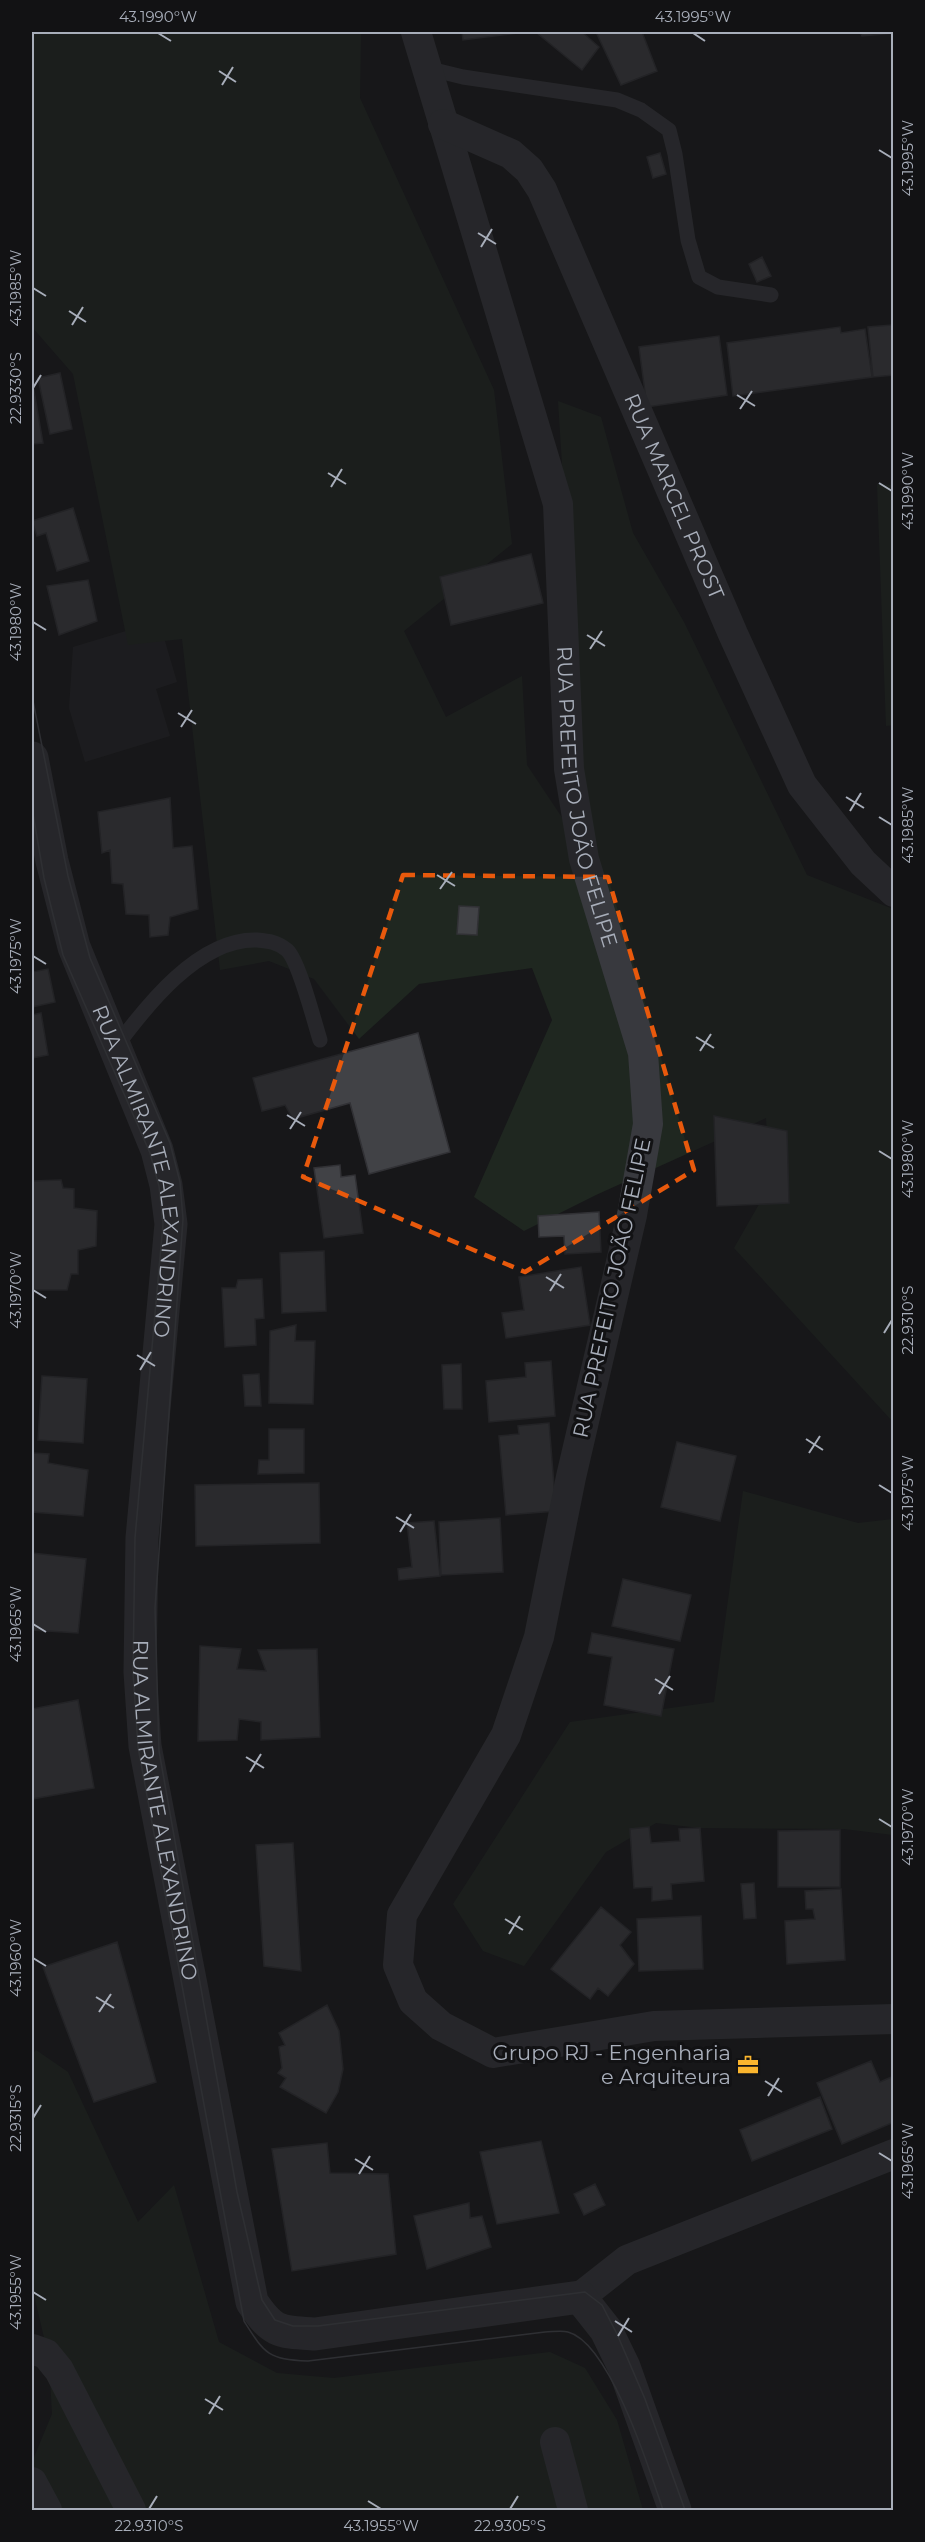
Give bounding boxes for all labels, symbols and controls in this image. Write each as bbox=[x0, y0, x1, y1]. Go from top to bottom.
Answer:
text: 43.1990°W bbox=[119, 7, 197, 26]
text: 43.1995°W bbox=[655, 7, 732, 26]
text: 43.1995°W bbox=[898, 119, 917, 196]
text: 43.1985°W bbox=[6, 249, 25, 326]
text: 22.9330°S bbox=[6, 352, 25, 424]
street label: RUA MARCEL PROST bbox=[619, 390, 730, 603]
text: 43.1990°W bbox=[898, 452, 917, 530]
text: 43.1980°W bbox=[6, 582, 25, 661]
street label: RUA PREFEITO JOÃO FELIPE bbox=[552, 645, 623, 950]
text: 43.1985°W bbox=[898, 786, 917, 863]
text: 43.1975°W bbox=[6, 918, 25, 994]
street label: RUA ALMIRANTE ALEXANDRINO bbox=[87, 1001, 184, 1339]
text: 43.1980°W bbox=[898, 1119, 917, 1198]
street label: RUA PREFEITO JOÃO FELIPE bbox=[568, 1136, 656, 1440]
text: 43.1970°W bbox=[6, 1251, 25, 1329]
text: 22.9310°S bbox=[898, 1285, 917, 1355]
text: 43.1975°W bbox=[898, 1455, 917, 1531]
text: 43.1965°W bbox=[6, 1585, 25, 1662]
street label: RUA ALMIRANTE ALEXANDRINO bbox=[128, 1639, 203, 1983]
text: 43.1970°W bbox=[898, 1788, 917, 1866]
text: 43.1960°W bbox=[6, 1919, 25, 1997]
place label: Grupo RJ - Engenharia e Arquiteura bbox=[492, 2040, 731, 2089]
office icon: Grupo RJ - Engenharia e Arquiteura bbox=[736, 2053, 760, 2077]
text: 22.9315°S bbox=[6, 2084, 25, 2152]
text: 43.1965°W bbox=[898, 2122, 917, 2199]
text: 43.1955°W bbox=[6, 2254, 25, 2330]
text: 22.9310°S bbox=[114, 2516, 184, 2535]
text: 43.1955°W bbox=[343, 2516, 419, 2535]
text: 22.9305°S bbox=[474, 2516, 546, 2535]

